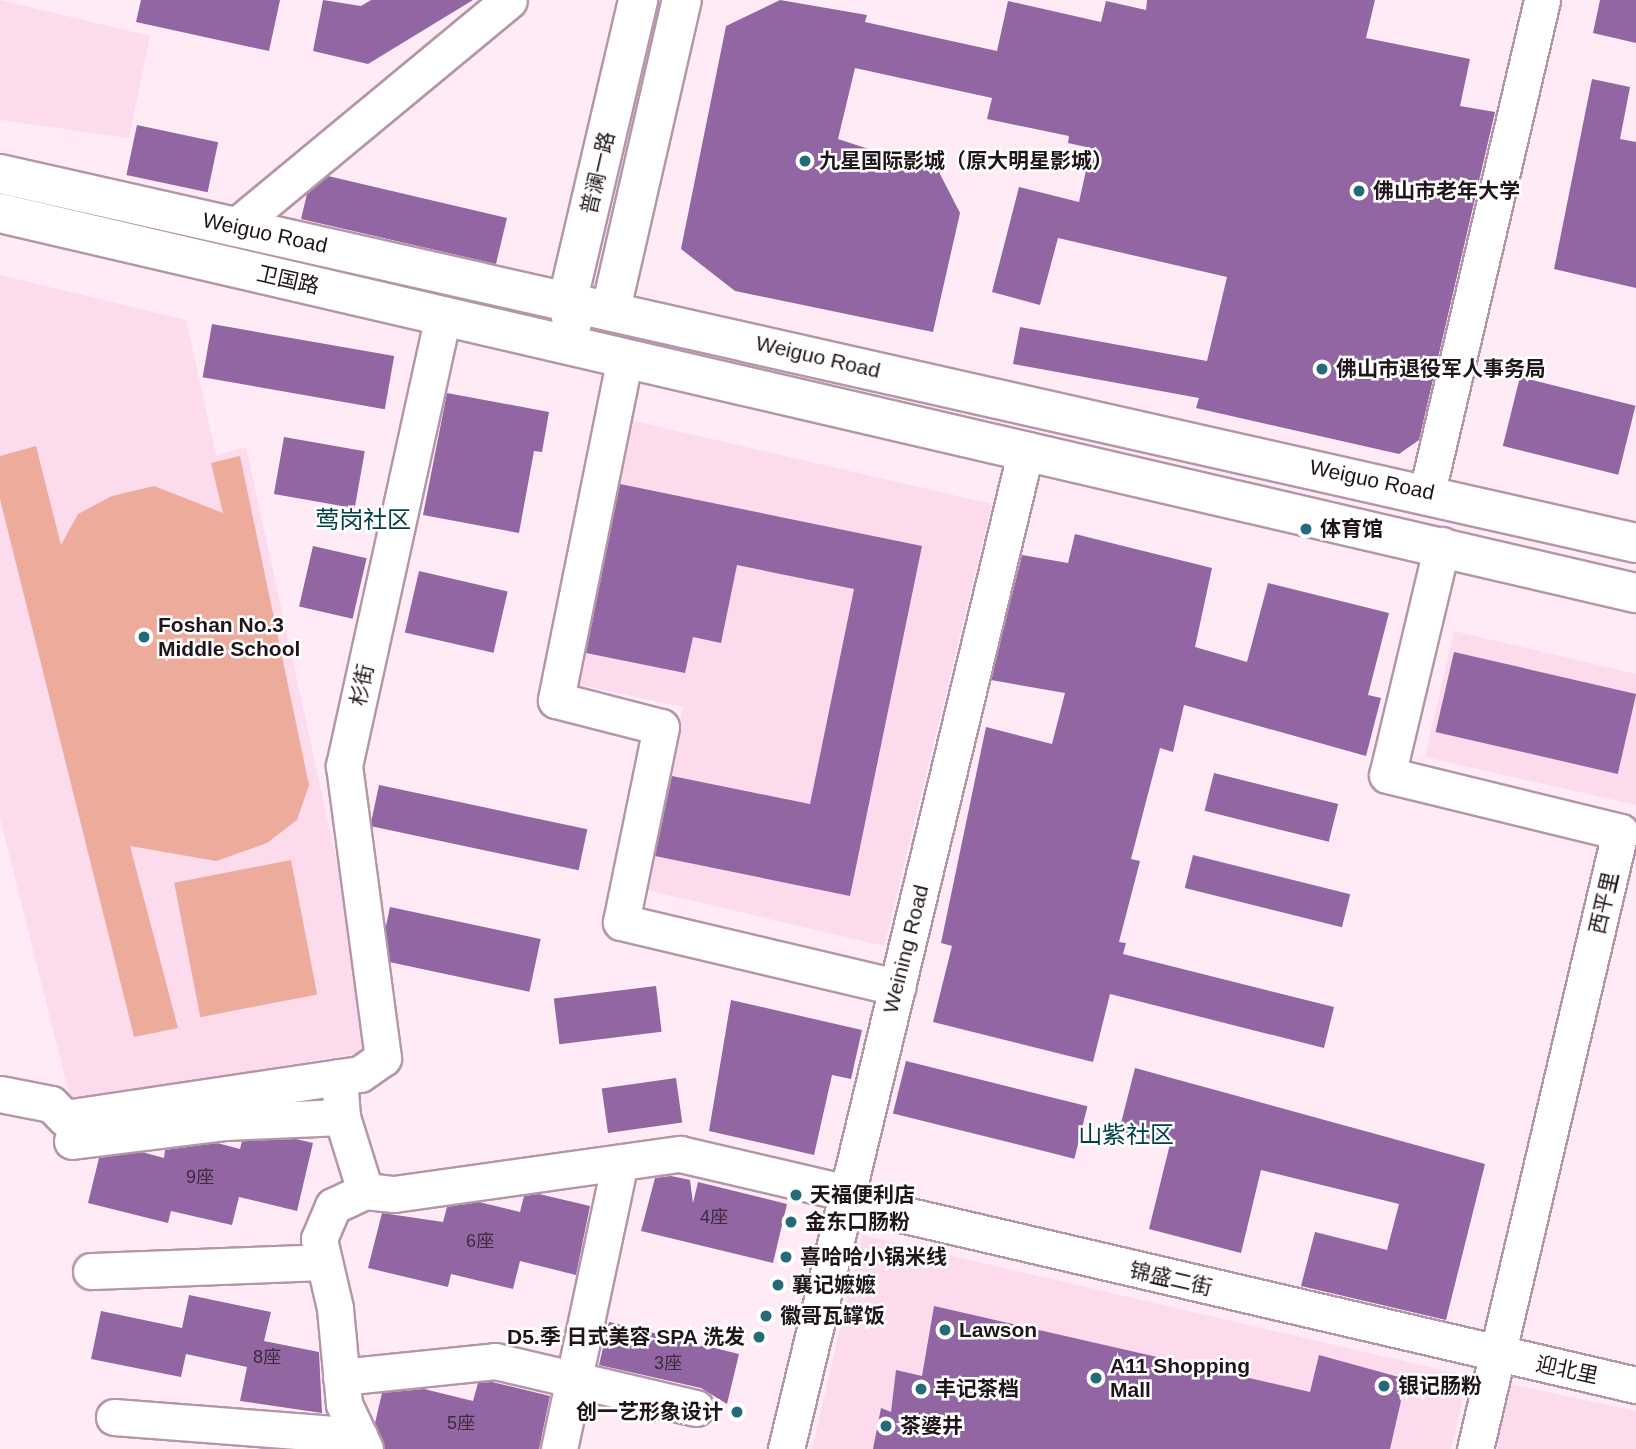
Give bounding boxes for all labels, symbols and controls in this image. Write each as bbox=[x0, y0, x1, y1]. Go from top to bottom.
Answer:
street label: 普澜一路 bbox=[576, 129, 620, 217]
place label: 九星国际影城（原大明星影城） bbox=[819, 148, 1113, 174]
marker: 九星国际影城（原大明星影城） bbox=[797, 153, 813, 169]
place label: 佛山市老年大学 bbox=[1373, 178, 1520, 204]
marker: 佛山市老年大学 bbox=[1351, 183, 1367, 199]
street label: Weiguo Road bbox=[200, 207, 330, 259]
street label: 卫国路 bbox=[254, 261, 322, 299]
street label: Weiguo Road bbox=[753, 330, 883, 384]
place label: 佛山市退役军人事务局 bbox=[1336, 356, 1546, 382]
marker: 佛山市退役军人事务局 bbox=[1314, 361, 1330, 377]
street label: Weiguo Road bbox=[1307, 454, 1437, 506]
district label: 莺岗社区 bbox=[315, 506, 411, 534]
place label: 体育馆 bbox=[1320, 516, 1383, 542]
marker: 体育馆 bbox=[1298, 521, 1314, 537]
place label: Foshan No.3 Middle School bbox=[158, 612, 300, 662]
marker: Foshan No.3 Middle School bbox=[136, 629, 152, 645]
street label: 杉街 bbox=[345, 662, 379, 708]
street label: 西平里 bbox=[1585, 869, 1623, 937]
street label: Weining Road bbox=[878, 882, 934, 1016]
district label: 山紫社区 bbox=[1078, 1121, 1174, 1149]
house number: 9座 bbox=[186, 1166, 214, 1188]
place label: 天福便利店 bbox=[810, 1182, 915, 1208]
marker: 天福便利店 bbox=[788, 1187, 804, 1203]
house number: 4座 bbox=[700, 1206, 728, 1228]
place label: 金东口肠粉 bbox=[805, 1209, 910, 1235]
marker: 金东口肠粉 bbox=[783, 1214, 799, 1230]
house number: 6座 bbox=[466, 1230, 494, 1252]
place label: 喜哈哈小锅米线 bbox=[800, 1244, 947, 1270]
marker: 喜哈哈小锅米线 bbox=[778, 1249, 794, 1265]
street label: 锦盛二街 bbox=[1127, 1257, 1215, 1301]
place label: 襄记嬷嬷 bbox=[792, 1272, 876, 1298]
marker: 襄记嬷嬷 bbox=[770, 1277, 786, 1293]
place label: 徽哥瓦罉饭 bbox=[780, 1303, 885, 1329]
marker: 徽哥瓦罉饭 bbox=[758, 1308, 774, 1324]
place label: Lawson bbox=[959, 1317, 1037, 1343]
marker: Lawson bbox=[937, 1322, 953, 1338]
place label: D5.季 日式美容 SPA 洗发 bbox=[506, 1324, 745, 1350]
marker: D5.季 日式美容 SPA 洗发 bbox=[751, 1329, 767, 1345]
house number: 8座 bbox=[253, 1346, 281, 1368]
street label: 迎北里 bbox=[1534, 1351, 1600, 1389]
house number: 3座 bbox=[654, 1352, 682, 1374]
place label: A11 Shopping Mall bbox=[1110, 1353, 1250, 1403]
marker: A11 Shopping Mall bbox=[1088, 1370, 1104, 1386]
place label: 银记肠粉 bbox=[1398, 1373, 1482, 1399]
place label: 丰记茶档 bbox=[935, 1376, 1019, 1402]
marker: 银记肠粉 bbox=[1376, 1378, 1392, 1394]
marker: 丰记茶档 bbox=[913, 1381, 929, 1397]
place label: 创一艺形象设计 bbox=[576, 1399, 723, 1425]
marker: 创一艺形象设计 bbox=[729, 1404, 745, 1420]
house number: 5座 bbox=[447, 1412, 475, 1434]
place label: 茶婆井 bbox=[900, 1413, 963, 1439]
marker: 茶婆井 bbox=[878, 1418, 894, 1434]

